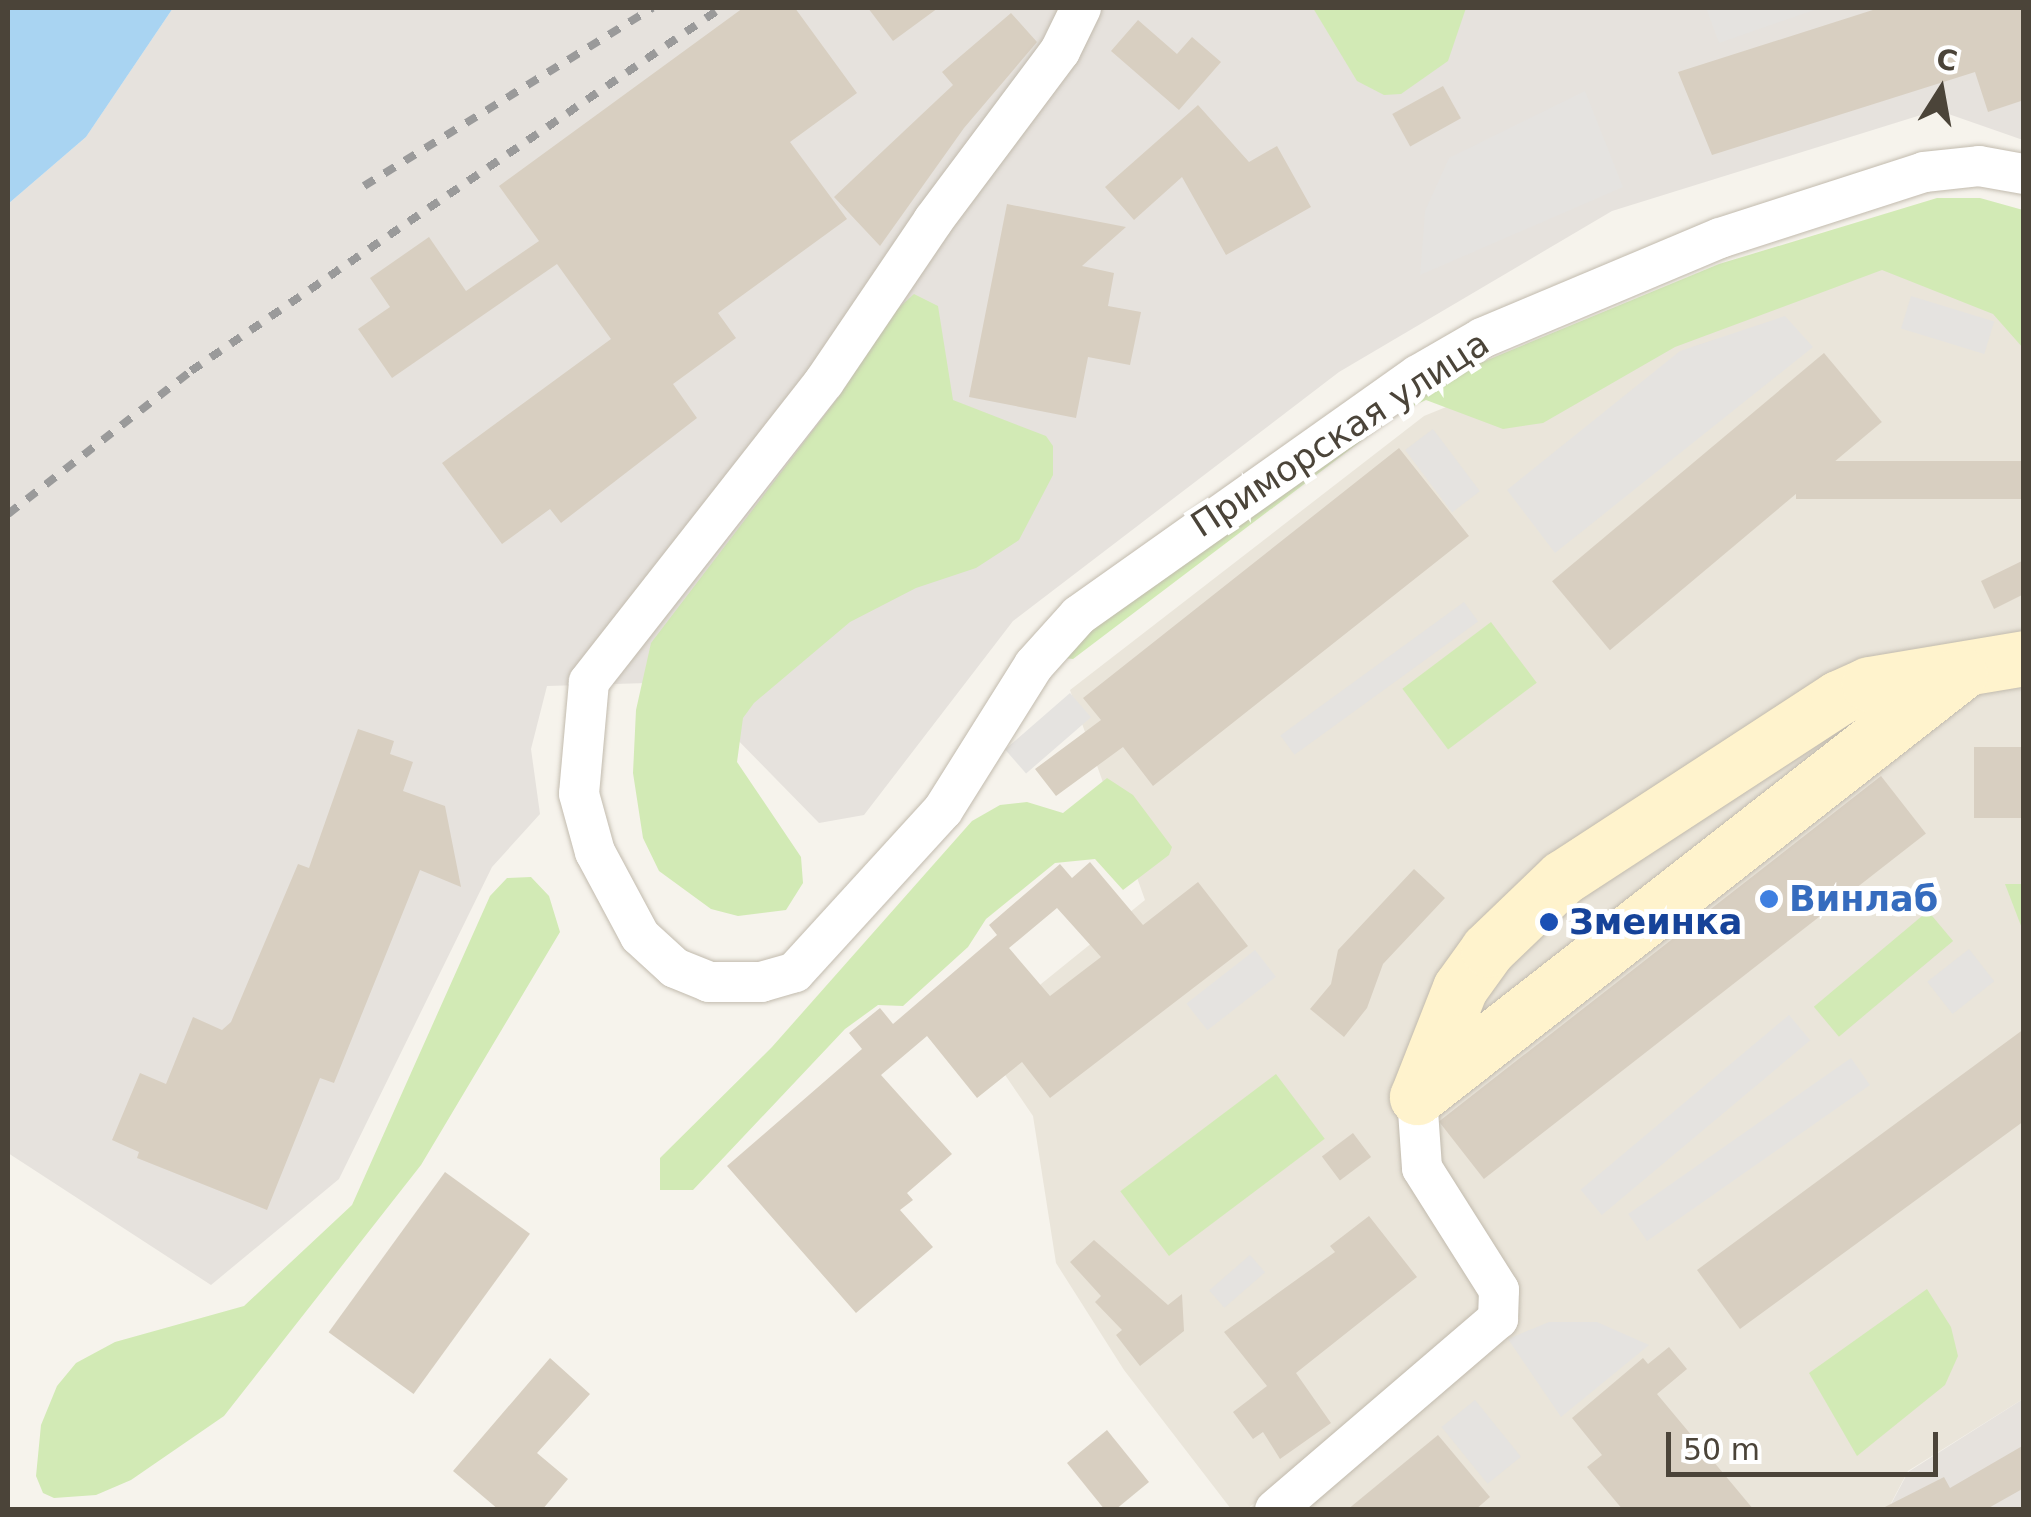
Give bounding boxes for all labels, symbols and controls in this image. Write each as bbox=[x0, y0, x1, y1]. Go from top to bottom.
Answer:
north arrow bbox=[1891, 40, 1991, 140]
text: С bbox=[1934, 42, 1960, 78]
street label: Приморская улица bbox=[1183, 322, 1497, 546]
place label: Винлаб bbox=[1789, 878, 1938, 920]
marker: Винлаб bbox=[1758, 888, 1780, 910]
place label: Змеинка bbox=[1569, 901, 1742, 943]
marker: Змеинка bbox=[1538, 911, 1560, 933]
scale bar bbox=[1671, 1412, 1944, 1474]
text: 50 m bbox=[1683, 1432, 1760, 1467]

